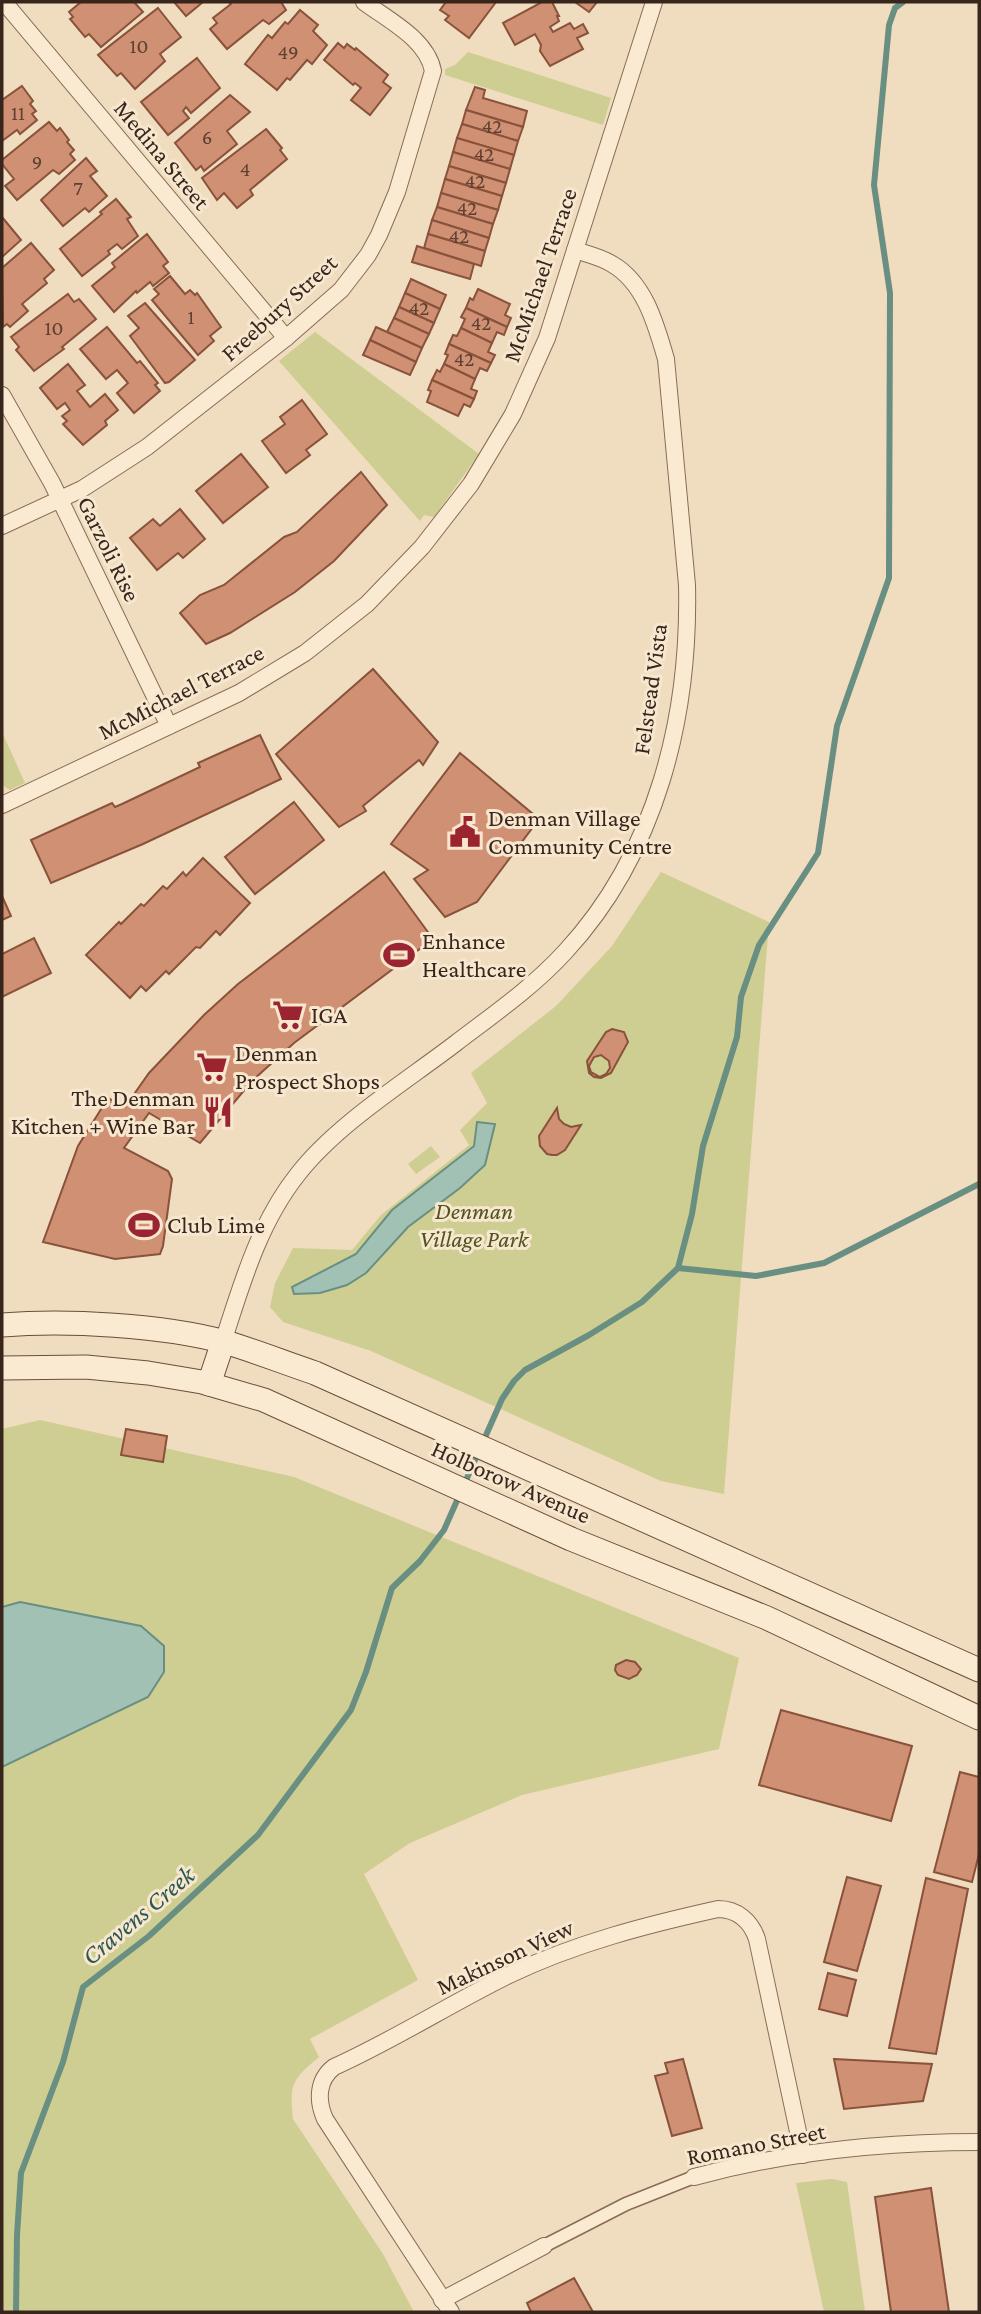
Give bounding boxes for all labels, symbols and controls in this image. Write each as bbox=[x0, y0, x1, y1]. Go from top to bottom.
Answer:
house number: 10 bbox=[130, 34, 148, 58]
house number: 49 bbox=[277, 40, 299, 64]
street label: Medina Street bbox=[109, 95, 217, 216]
house number: 11 bbox=[11, 101, 25, 125]
house number: 42 bbox=[482, 114, 502, 138]
house number: 6 bbox=[202, 125, 212, 149]
house number: 42 bbox=[474, 142, 494, 166]
house number: 9 bbox=[32, 150, 42, 174]
house number: 4 bbox=[240, 157, 250, 181]
house number: 42 bbox=[465, 169, 485, 193]
house number: 7 bbox=[73, 176, 83, 200]
street label: McMichael Terrace bbox=[497, 184, 582, 365]
house number: 42 bbox=[457, 196, 477, 220]
house number: 42 bbox=[449, 224, 469, 248]
street label: Freebury Street bbox=[215, 248, 343, 367]
house number: 42 bbox=[409, 296, 429, 320]
house number: 1 bbox=[188, 305, 195, 329]
house number: 42 bbox=[471, 311, 491, 335]
house number: 10 bbox=[45, 316, 63, 340]
house number: 42 bbox=[454, 347, 474, 371]
street label: Garzoli Rise bbox=[72, 492, 146, 606]
street label: Felstead Vista bbox=[627, 622, 672, 756]
street label: McMichael Terrace bbox=[94, 638, 268, 745]
place label: Denman Village Community Centre bbox=[488, 804, 672, 859]
public building icon: Denman Village Community Centre bbox=[448, 815, 482, 849]
place label: Enhance Healthcare bbox=[422, 927, 526, 982]
sports icon: Enhance Healthcare bbox=[382, 938, 416, 972]
supermarket icon: IGA bbox=[271, 998, 305, 1032]
place label: IGA bbox=[311, 1001, 347, 1028]
place label: Denman Prospect Shops bbox=[235, 1039, 380, 1094]
supermarket icon: Denman Prospect Shops bbox=[195, 1050, 229, 1084]
place label: The Denman Kitchen + Wine Bar bbox=[11, 1084, 195, 1139]
restaurant icon: The Denman Kitchen + Wine Bar bbox=[201, 1095, 235, 1129]
park label: Denman Village Park bbox=[420, 1197, 530, 1252]
sports icon: Club Lime bbox=[127, 1208, 161, 1242]
place label: Club Lime bbox=[167, 1211, 265, 1238]
street label: Holborow Avenue bbox=[428, 1434, 595, 1529]
water label: Cravens Creek bbox=[76, 1859, 202, 1971]
street label: Makinson View bbox=[432, 1913, 578, 2000]
street label: Romano Street bbox=[684, 2117, 829, 2170]

